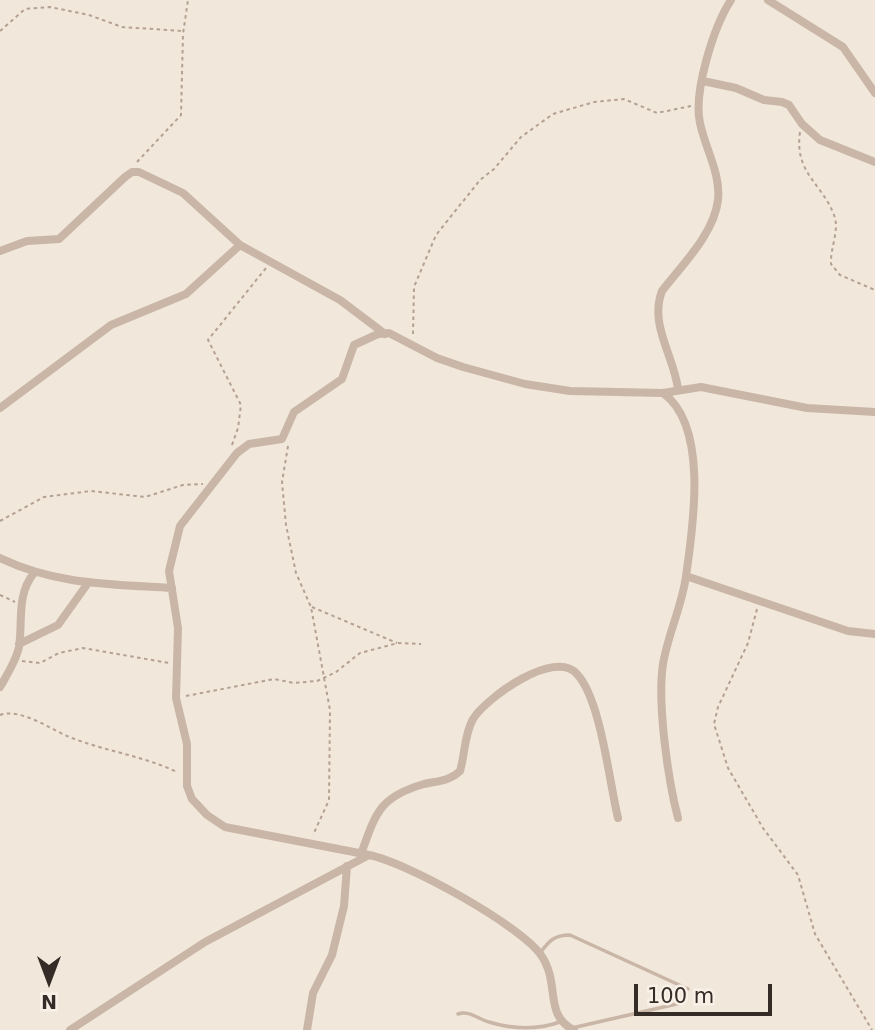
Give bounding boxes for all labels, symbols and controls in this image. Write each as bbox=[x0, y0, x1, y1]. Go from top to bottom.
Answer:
north arrow bbox=[14, 946, 84, 1016]
scale bar bbox=[637, 970, 775, 1014]
text: 100 m bbox=[647, 984, 714, 1008]
text: N bbox=[41, 991, 57, 1013]

